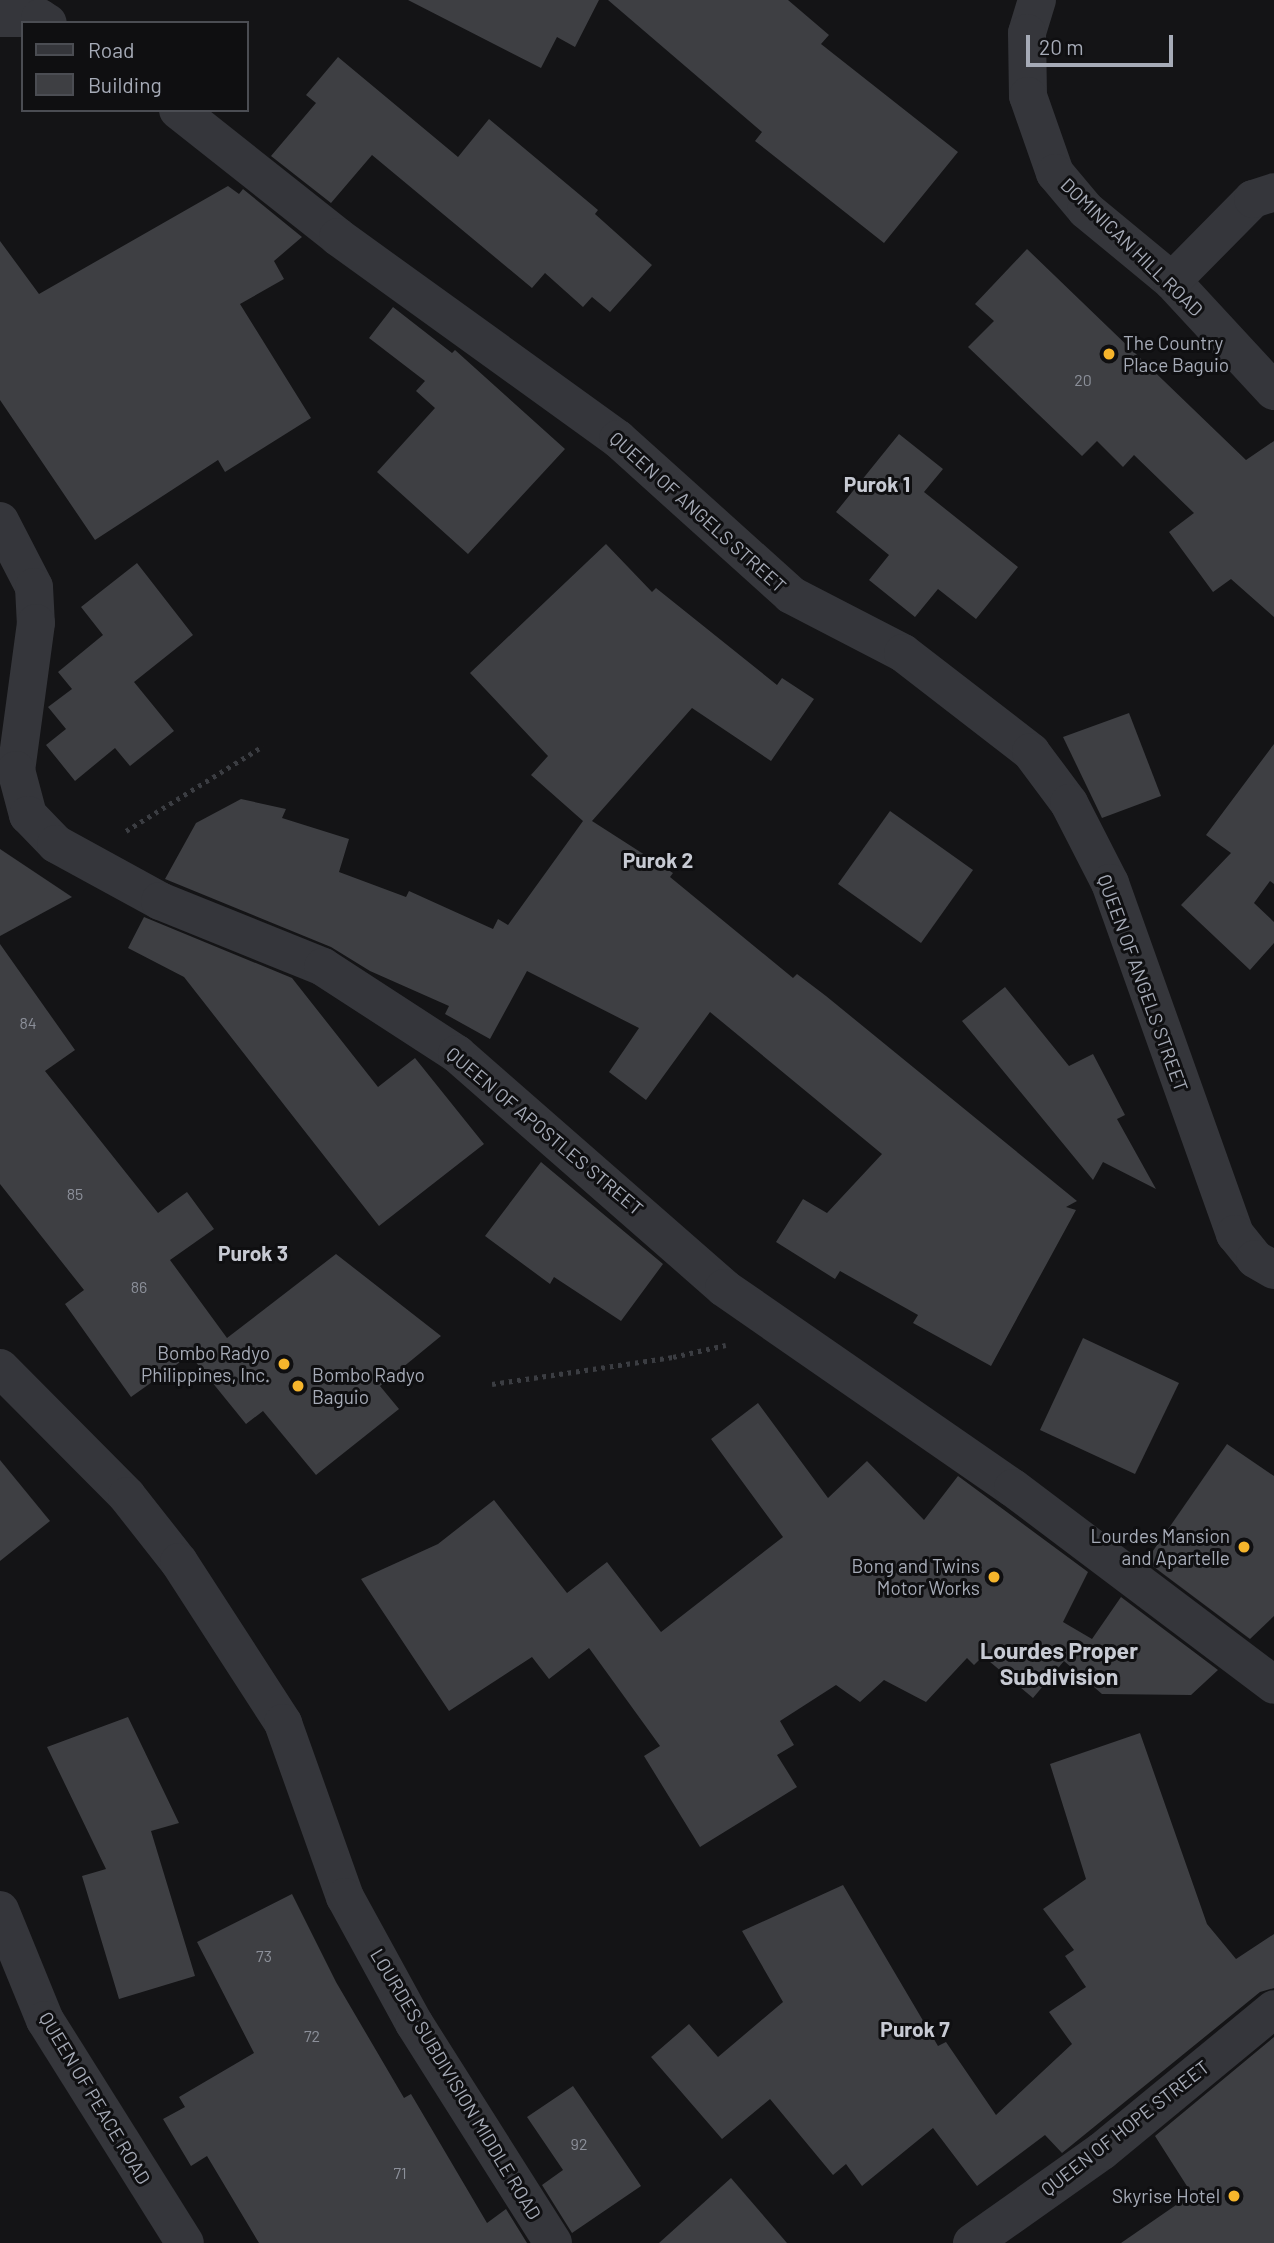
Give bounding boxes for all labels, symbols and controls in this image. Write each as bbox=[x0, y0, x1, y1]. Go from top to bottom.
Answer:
legend bbox=[21, 21, 248, 112]
scale bar bbox=[1029, 21, 1176, 65]
text: 20 m bbox=[1039, 34, 1084, 59]
text: Road bbox=[88, 37, 134, 62]
text: Building bbox=[88, 72, 162, 97]
street label: DOMINICAN HILL ROAD bbox=[1056, 173, 1208, 321]
place label: The Country Place Baguio bbox=[1123, 332, 1229, 376]
marker: The Country Place Baguio bbox=[1101, 346, 1117, 362]
house number: 20 bbox=[1074, 370, 1092, 390]
street label: QUEEN OF ANGELS STREET bbox=[605, 427, 791, 597]
district label: Purok 1 bbox=[844, 471, 910, 497]
district label: Purok 2 bbox=[623, 847, 693, 873]
street label: QUEEN OF ANGELS STREET bbox=[1093, 871, 1193, 1095]
house number: 84 bbox=[19, 1013, 37, 1033]
street label: QUEEN OF APOSTLES STREET bbox=[442, 1042, 648, 1220]
house number: 85 bbox=[67, 1184, 83, 1204]
district label: Purok 3 bbox=[218, 1240, 288, 1266]
house number: 86 bbox=[131, 1277, 147, 1297]
place label: Bombo Radyo Philippines, Inc. bbox=[141, 1342, 270, 1386]
marker: Bombo Radyo Philippines, Inc. bbox=[276, 1356, 292, 1372]
place label: Bombo Radyo Baguio bbox=[312, 1364, 425, 1408]
marker: Bombo Radyo Baguio bbox=[290, 1378, 306, 1394]
place label: Lourdes Mansion and Apartelle bbox=[1090, 1525, 1230, 1569]
marker: Lourdes Mansion and Apartelle bbox=[1236, 1539, 1252, 1555]
place label: Bong and Twins Motor Works bbox=[851, 1555, 980, 1599]
marker: Bong and Twins Motor Works bbox=[986, 1569, 1002, 1585]
district label: Lourdes Proper Subdivision bbox=[980, 1636, 1138, 1690]
street label: LOURDES SUBDIVISION MIDDLE ROAD bbox=[366, 1944, 546, 2224]
house number: 73 bbox=[256, 1946, 272, 1966]
street label: QUEEN OF PEACE ROAD bbox=[35, 2008, 155, 2188]
district label: Purok 7 bbox=[880, 2016, 950, 2042]
house number: 72 bbox=[304, 2026, 320, 2046]
street label: QUEEN OF HOPE STREET bbox=[1036, 2055, 1214, 2201]
house number: 92 bbox=[571, 2134, 587, 2154]
house number: 71 bbox=[393, 2163, 407, 2183]
place label: Skyrise Hotel bbox=[1112, 2185, 1220, 2207]
marker: Skyrise Hotel bbox=[1226, 2188, 1242, 2204]

